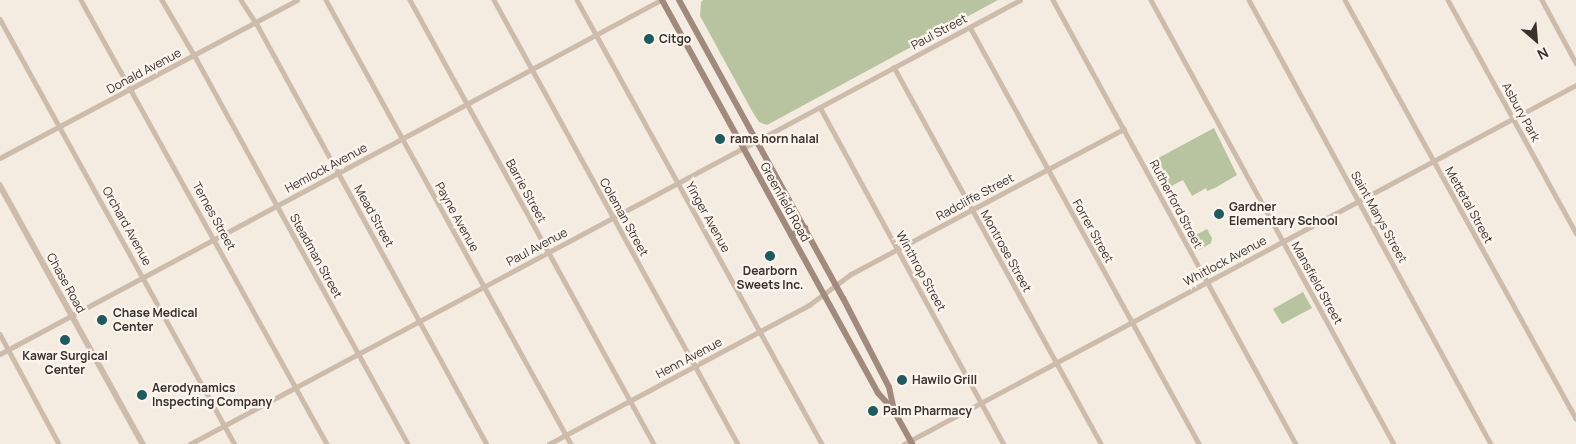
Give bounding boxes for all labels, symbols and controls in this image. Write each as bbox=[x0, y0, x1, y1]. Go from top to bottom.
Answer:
street label: Paul Street bbox=[909, 11, 969, 53]
north arrow bbox=[1511, 15, 1561, 65]
place label: Citgo bbox=[659, 32, 691, 46]
marker: Citgo bbox=[643, 33, 655, 45]
text: N bbox=[1534, 43, 1552, 65]
street label: Donald Avenue bbox=[104, 45, 184, 97]
street label: Asbury Park bbox=[1499, 80, 1543, 144]
place label: rams horn halal bbox=[730, 132, 819, 146]
marker: rams horn halal bbox=[714, 133, 726, 145]
street label: Hemlock Avenue bbox=[282, 140, 370, 196]
street label: Barrie Street bbox=[503, 157, 549, 225]
street label: Rutherford Street bbox=[1147, 157, 1205, 251]
street label: Greenfield Road bbox=[757, 160, 813, 244]
street label: Mettetal Street bbox=[1442, 164, 1496, 246]
street label: Saint Marys Street bbox=[1348, 169, 1410, 265]
street label: Radcliffe Street bbox=[934, 171, 1016, 223]
street label: Coleman Street bbox=[597, 175, 651, 259]
street label: Ternes Street bbox=[189, 179, 239, 253]
street label: Yinger Avenue bbox=[683, 179, 733, 255]
street label: Payne Avenue bbox=[432, 180, 482, 254]
street label: Mead Street bbox=[351, 183, 397, 249]
street label: Orchard Avenue bbox=[99, 184, 155, 268]
street label: Forrer Street bbox=[1070, 197, 1116, 265]
place label: Gardner Elementary School bbox=[1229, 200, 1338, 228]
street label: Montrose Street bbox=[978, 208, 1034, 294]
marker: Gardner Elementary School bbox=[1213, 208, 1225, 220]
street label: Steadman Street bbox=[287, 211, 345, 301]
street label: Paul Avenue bbox=[504, 225, 570, 269]
street label: Winthrop Street bbox=[893, 229, 949, 313]
street label: Whitlock Avenue bbox=[1181, 233, 1269, 289]
street label: Mansfield Street bbox=[1288, 239, 1346, 327]
street label: Chase Road bbox=[44, 250, 88, 316]
marker: Dearborn Sweets Inc. bbox=[764, 250, 776, 262]
place label: Dearborn Sweets Inc. bbox=[737, 264, 803, 292]
place label: Chase Medical Center bbox=[113, 306, 198, 334]
marker: Chase Medical Center bbox=[95, 313, 109, 327]
marker: Kawar Surgical Center bbox=[58, 333, 72, 347]
street label: Henn Avenue bbox=[653, 335, 725, 381]
place label: Kawar Surgical Center bbox=[22, 349, 108, 377]
place label: Hawilo Grill bbox=[912, 373, 977, 387]
marker: Hawilo Grill bbox=[896, 374, 908, 386]
place label: Aerodynamics Inspecting Company bbox=[152, 381, 272, 409]
marker: Aerodynamics Inspecting Company bbox=[136, 389, 148, 401]
place label: Palm Pharmacy bbox=[883, 404, 972, 418]
marker: Palm Pharmacy bbox=[867, 405, 879, 417]

